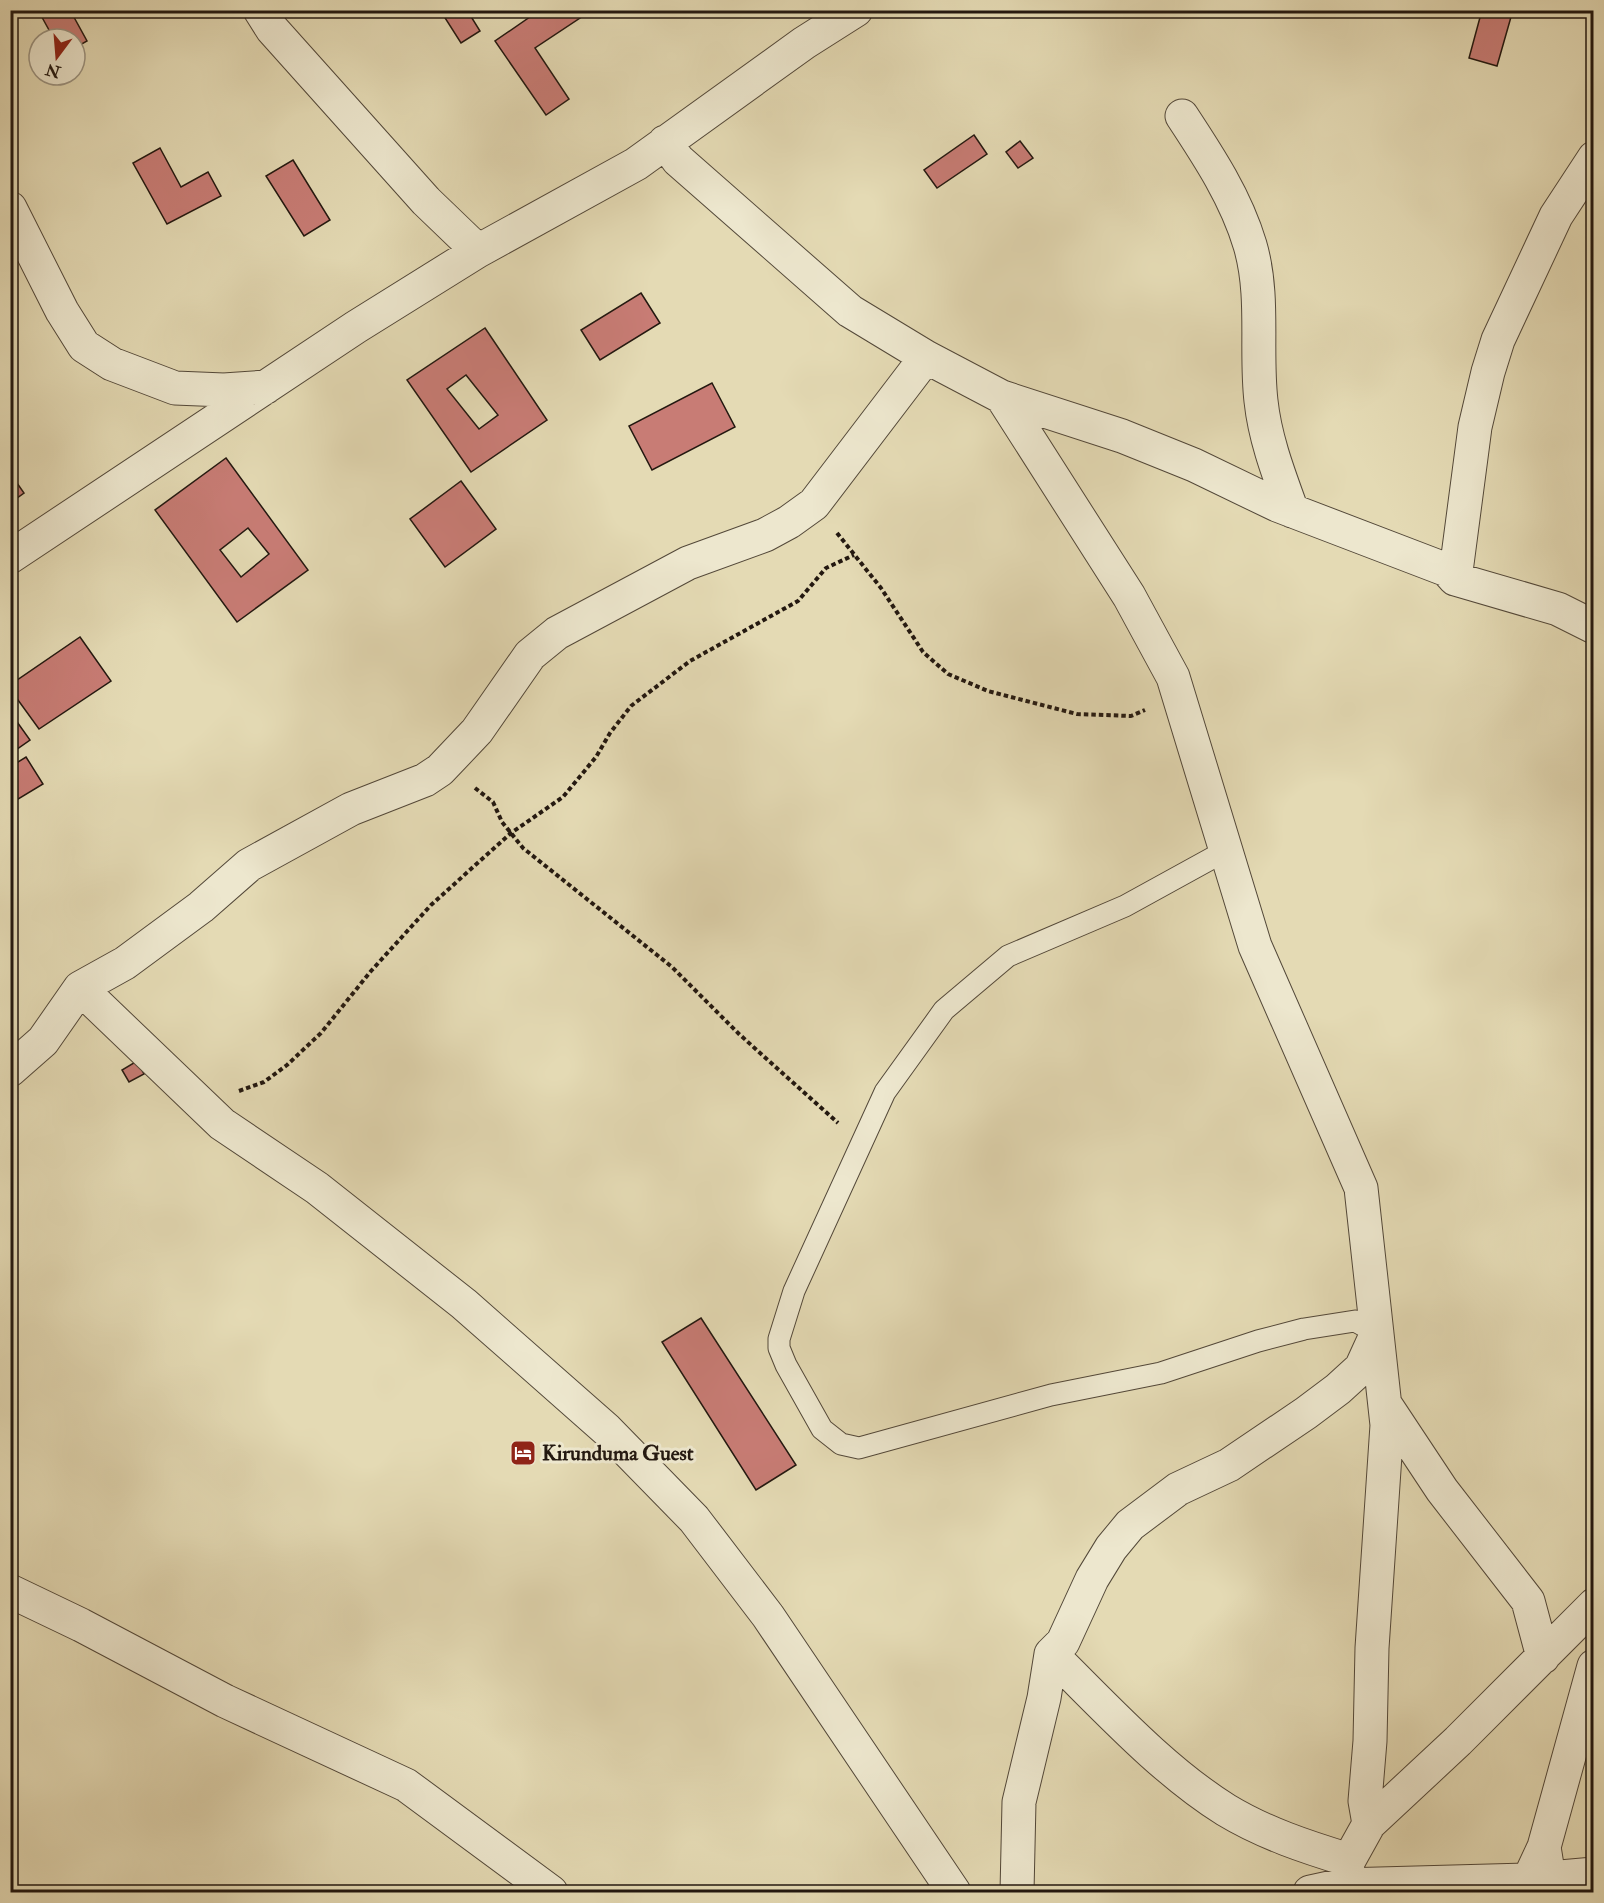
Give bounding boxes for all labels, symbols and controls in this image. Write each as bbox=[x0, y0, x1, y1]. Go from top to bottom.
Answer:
north arrow bbox=[27, 27, 87, 87]
text: N bbox=[43, 59, 64, 82]
hotel icon: Kirunduma Guest bbox=[508, 1438, 538, 1468]
place label: Kirunduma Guest bbox=[542, 1440, 694, 1467]

